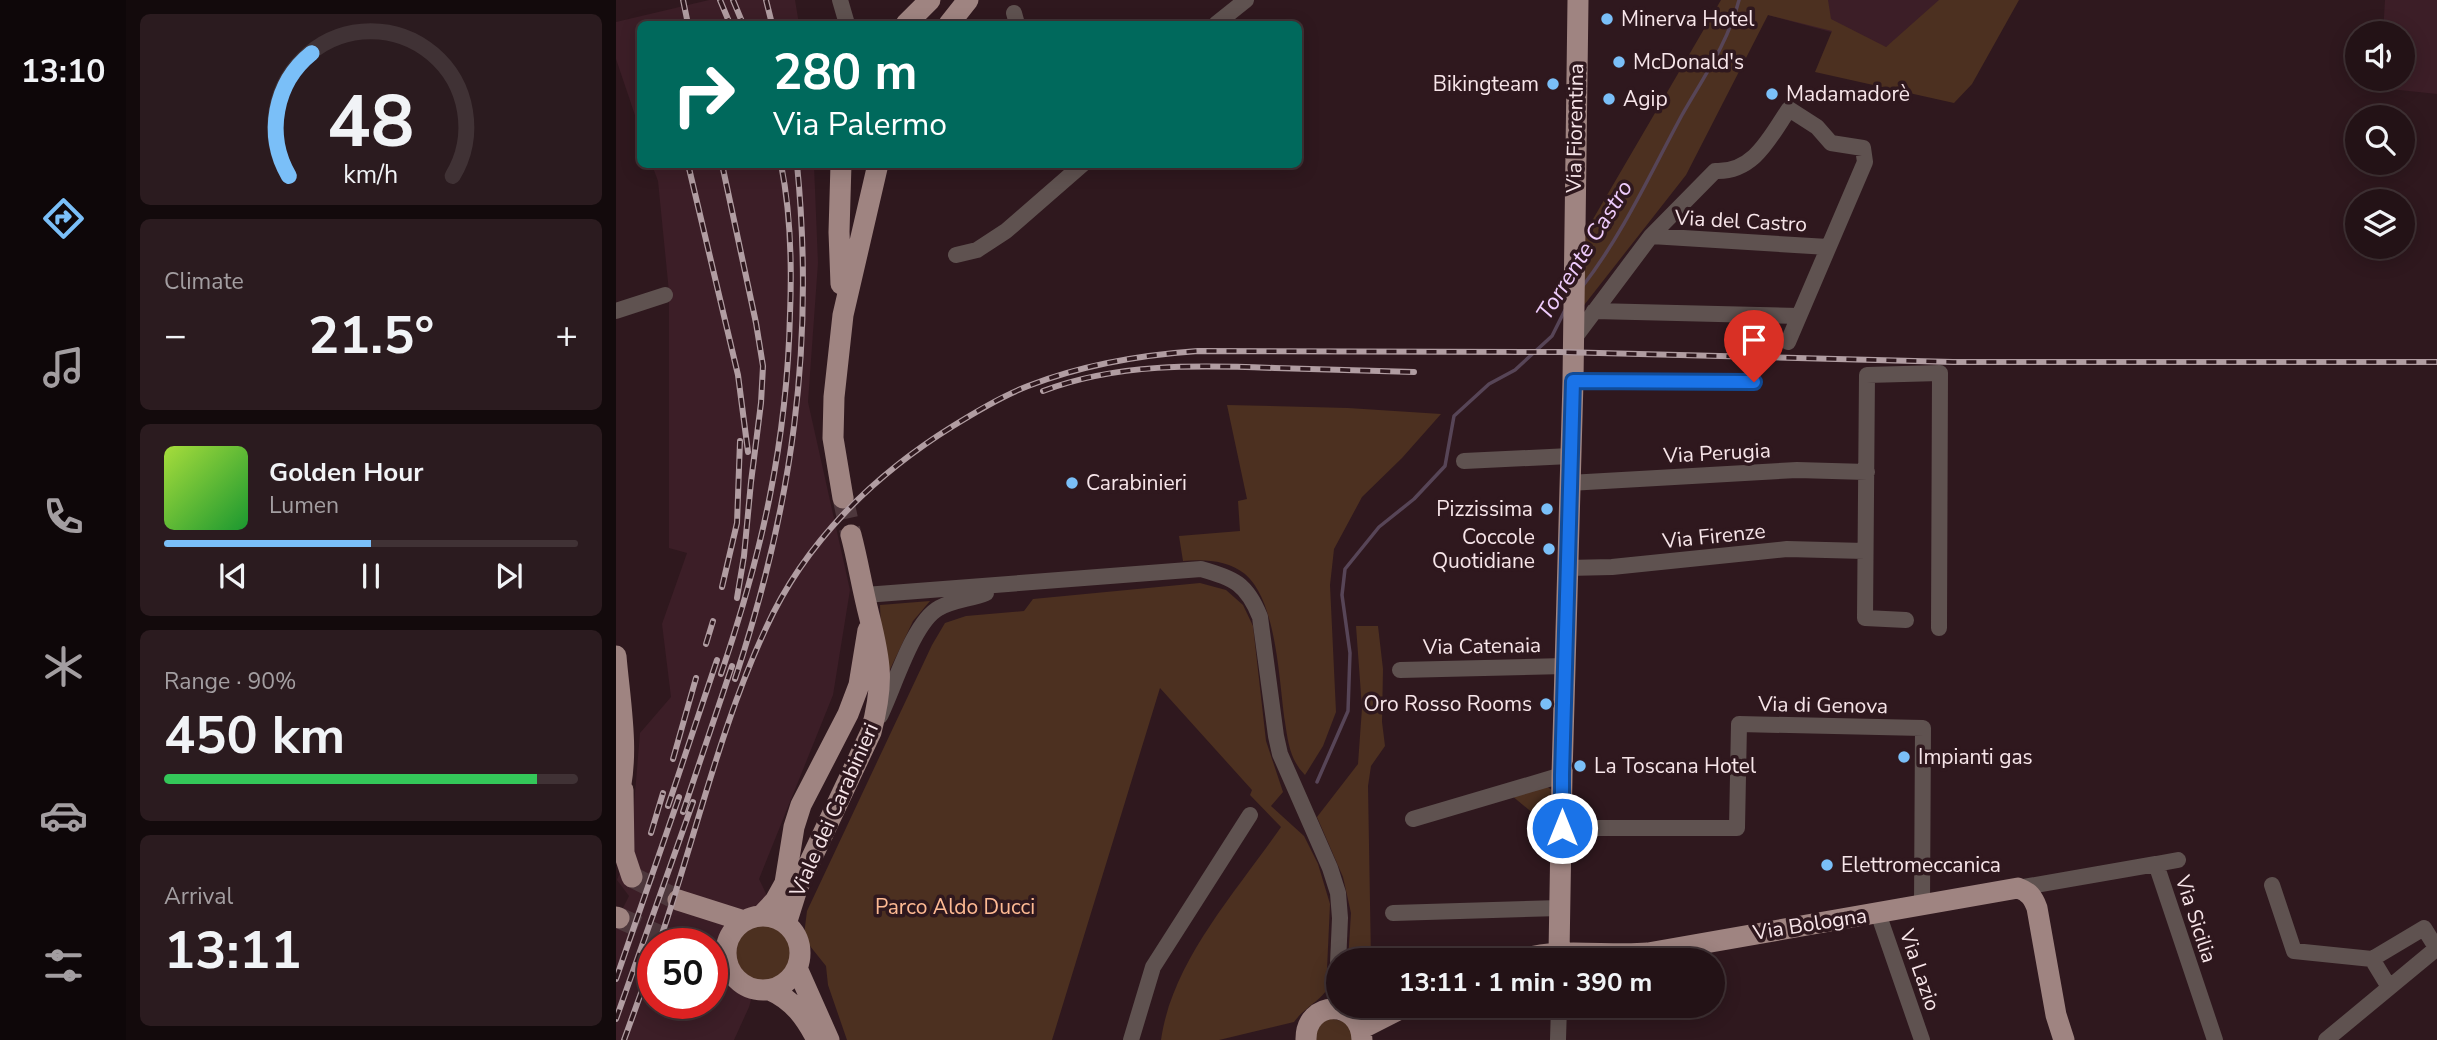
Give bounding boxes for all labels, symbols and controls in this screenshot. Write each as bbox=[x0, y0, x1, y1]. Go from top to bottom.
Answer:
place label: Minerva Hotel bbox=[1621, 5, 1755, 33]
marker: Minerva Hotel bbox=[1599, 11, 1615, 27]
map controls bbox=[2345, 21, 2415, 259]
button: sound bbox=[2345, 21, 2415, 91]
text: 280 m bbox=[773, 39, 917, 106]
place label: McDonald's bbox=[1633, 48, 1744, 76]
icon: right bbox=[658, 49, 749, 140]
text: 13:10 bbox=[21, 50, 105, 93]
marker: McDonald's bbox=[1611, 54, 1627, 70]
street label: Via Fiorentina bbox=[1560, 63, 1590, 194]
place label: Bikingteam bbox=[1433, 70, 1539, 98]
text: 48 bbox=[327, 72, 415, 172]
marker: Bikingteam bbox=[1545, 76, 1561, 92]
place label: Madamadorè bbox=[1786, 80, 1910, 108]
place label: Agip bbox=[1623, 85, 1668, 113]
marker: Madamadorè bbox=[1764, 86, 1780, 102]
marker: Agip bbox=[1601, 91, 1617, 107]
text: Via Palermo bbox=[773, 103, 947, 146]
button: search bbox=[2345, 105, 2415, 175]
text: km/h bbox=[343, 157, 399, 191]
water label: Torrente Castro bbox=[1529, 174, 1640, 326]
button: layers bbox=[2345, 189, 2415, 259]
icon: directions bbox=[39, 194, 88, 243]
street label: Via del Castro bbox=[1673, 204, 1808, 238]
text: Climate bbox=[164, 266, 244, 297]
text: 21.5° bbox=[308, 300, 434, 371]
text: − bbox=[164, 310, 187, 361]
text: + bbox=[555, 310, 578, 361]
pin bbox=[1724, 310, 1784, 382]
icon: arrive bbox=[1735, 321, 1773, 359]
icon: music bbox=[39, 343, 88, 392]
street label: Via Perugia bbox=[1662, 436, 1771, 470]
text: Golden Hour bbox=[269, 455, 424, 490]
place label: Carabinieri bbox=[1086, 469, 1187, 497]
marker: Carabinieri bbox=[1064, 475, 1080, 491]
text: Lumen bbox=[269, 490, 339, 521]
icon: phone bbox=[39, 492, 88, 541]
place label: Pizzissima bbox=[1436, 495, 1533, 523]
marker: Pizzissima bbox=[1539, 501, 1555, 517]
street label: Via Firenze bbox=[1660, 517, 1767, 555]
place label: Coccole Quotidiane bbox=[1432, 523, 1535, 575]
marker: Coccole Quotidiane bbox=[1541, 541, 1557, 557]
icon: previous bbox=[214, 557, 252, 595]
icon: pause bbox=[352, 557, 390, 595]
icon: next bbox=[490, 557, 528, 595]
street label: Via Catenaia bbox=[1422, 631, 1541, 661]
icon: climate bbox=[39, 642, 88, 691]
text: Range · 90% bbox=[164, 666, 296, 697]
place label: Oro Rosso Rooms bbox=[1363, 690, 1532, 718]
street label: Via di Genova bbox=[1757, 690, 1888, 720]
marker: Oro Rosso Rooms bbox=[1538, 696, 1554, 712]
text: 450 km bbox=[164, 700, 345, 771]
street label: Viale dei Carabinieri bbox=[783, 719, 885, 902]
place label: Impianti gas bbox=[1918, 743, 2033, 771]
marker: Impianti gas bbox=[1896, 749, 1912, 765]
place label: La Toscana Hotel bbox=[1594, 752, 1757, 780]
marker: La Toscana Hotel bbox=[1572, 758, 1588, 774]
icon: car bbox=[39, 791, 88, 840]
position arrow bbox=[1525, 791, 1599, 865]
place label: Elettromeccanica bbox=[1841, 851, 2001, 879]
marker: Elettromeccanica bbox=[1819, 857, 1835, 873]
street label: Via Sicilia bbox=[2168, 871, 2223, 966]
text: Arrival bbox=[164, 881, 233, 912]
park label: Parco Aldo Ducci bbox=[875, 893, 1035, 921]
street label: Via Bologna bbox=[1750, 901, 1869, 947]
text: 13:11 bbox=[164, 915, 302, 986]
street label: Via Lazio bbox=[1893, 924, 1947, 1015]
speed limit sign: 50 bbox=[637, 928, 728, 1019]
icon: filters bbox=[39, 941, 88, 990]
text: 13:11 · 1 min · 390 m bbox=[1399, 965, 1652, 1000]

